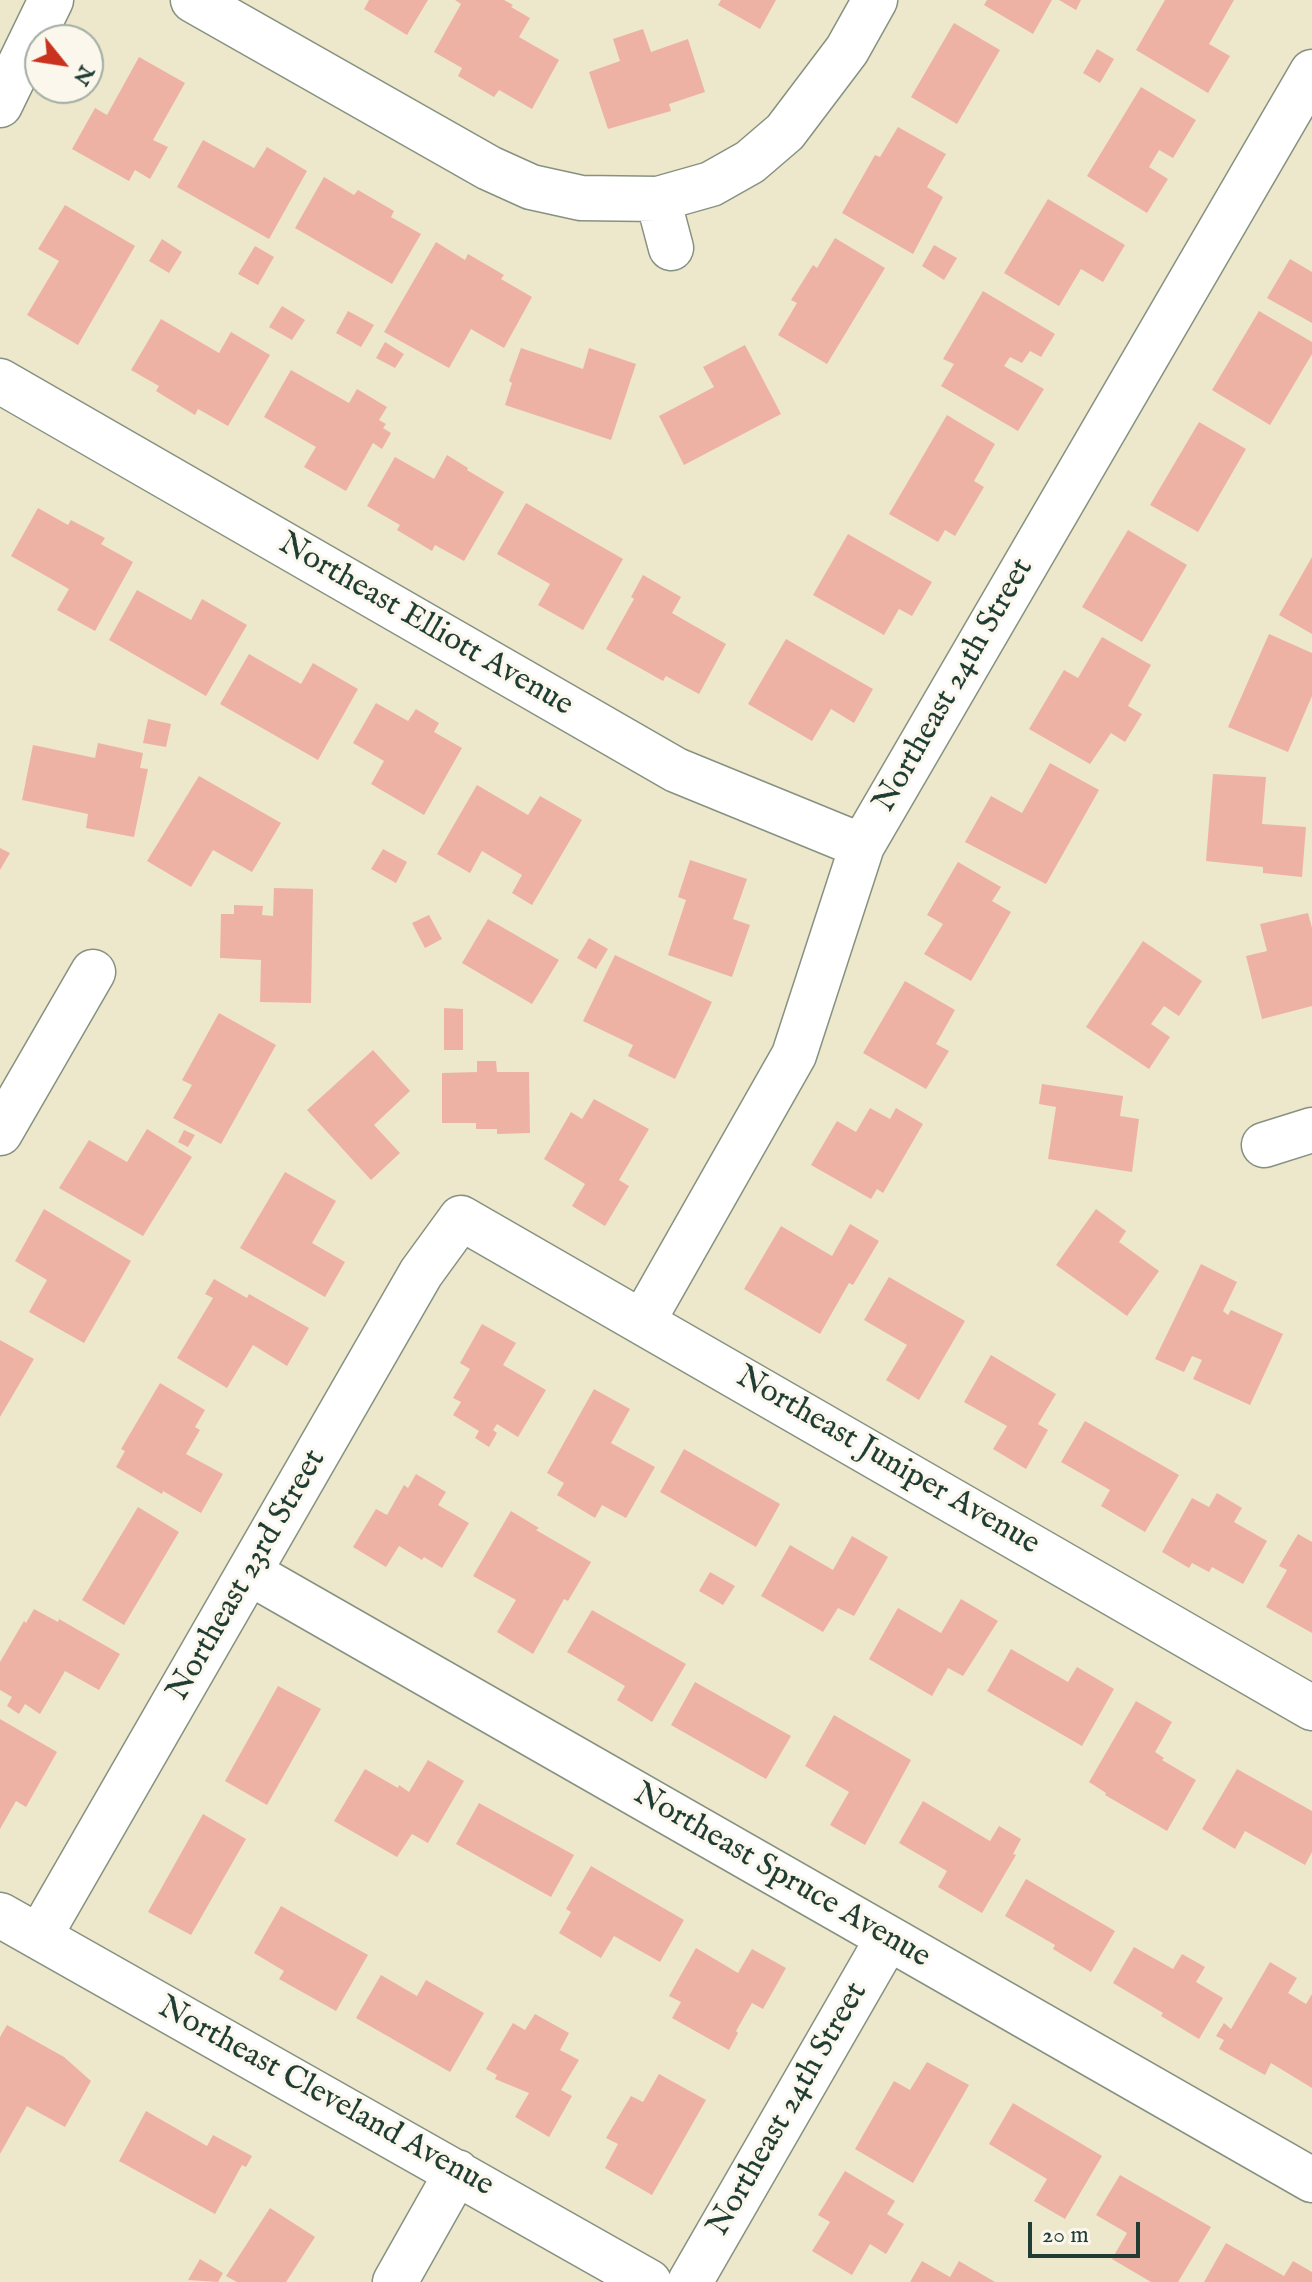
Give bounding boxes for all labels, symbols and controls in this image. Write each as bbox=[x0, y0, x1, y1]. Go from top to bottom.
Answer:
north arrow bbox=[24, 24, 104, 104]
text: N bbox=[66, 60, 100, 90]
street label: Northeast Elliott Avenue bbox=[271, 526, 579, 726]
street label: Northeast 24th Street bbox=[867, 552, 1043, 820]
street label: Northeast Juniper Avenue bbox=[728, 1359, 1046, 1565]
street label: Northeast 23rd Street bbox=[160, 1444, 336, 1708]
street label: Northeast Spruce Avenue bbox=[626, 1776, 936, 1978]
street label: Northeast 24th Street bbox=[701, 1976, 877, 2244]
street label: Northeast Cleveland Avenue bbox=[151, 1990, 499, 2206]
scale bar bbox=[1032, 2206, 1144, 2256]
text: 20 m bbox=[1042, 2220, 1089, 2251]

